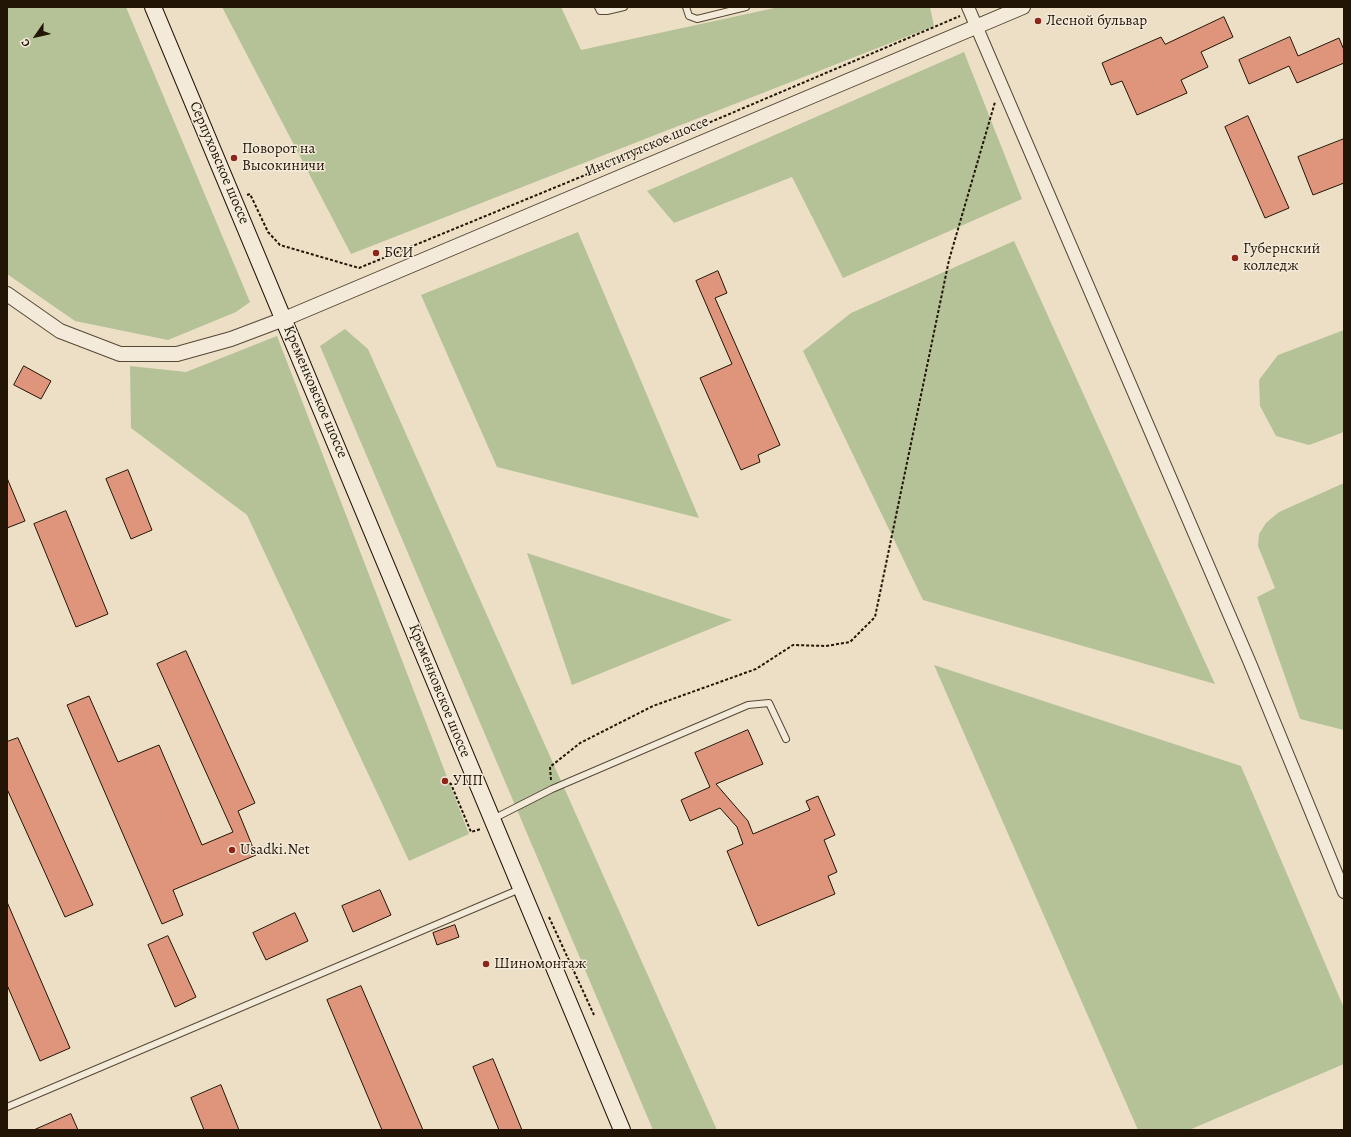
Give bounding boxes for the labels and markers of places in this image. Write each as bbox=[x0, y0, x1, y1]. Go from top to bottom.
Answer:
place label: Лесной бульвар bbox=[1046, 12, 1147, 30]
marker: Лесной бульвар bbox=[1033, 16, 1043, 26]
place label: Поворот на Высокиничи bbox=[242, 140, 325, 175]
marker: Поворот на Высокиничи bbox=[229, 153, 239, 163]
place label: Губернский колледж bbox=[1243, 240, 1320, 275]
place label: БСИ bbox=[384, 244, 414, 262]
marker: БСИ bbox=[371, 248, 381, 258]
marker: Губернский колледж bbox=[1230, 253, 1240, 263]
place label: УПП bbox=[453, 772, 483, 790]
marker: УПП bbox=[440, 776, 450, 786]
place label: Usadki.Net bbox=[240, 841, 310, 859]
marker: Usadki.Net bbox=[227, 845, 237, 855]
place label: Шиномонтаж bbox=[494, 955, 586, 973]
marker: Шиномонтаж bbox=[481, 959, 491, 969]

